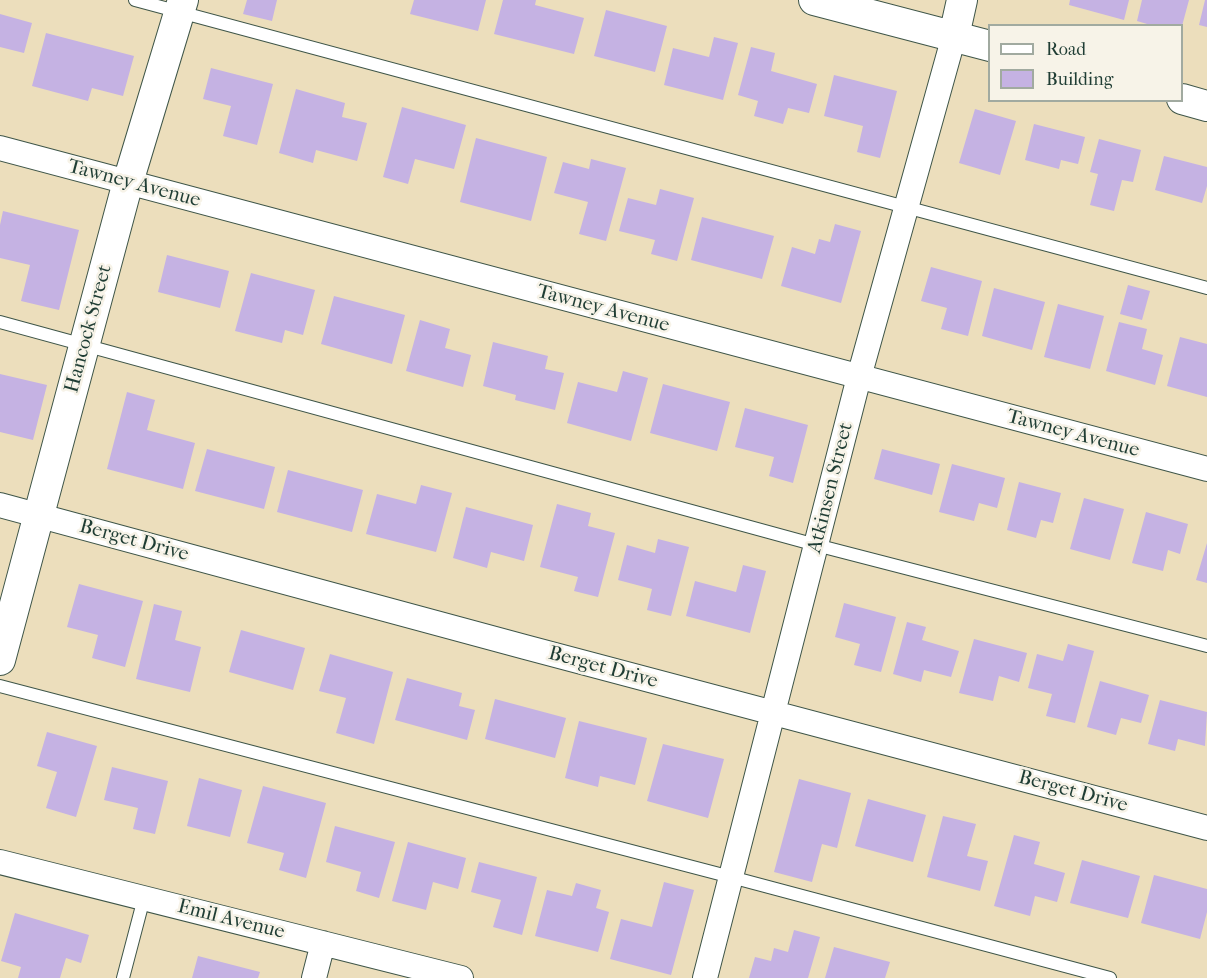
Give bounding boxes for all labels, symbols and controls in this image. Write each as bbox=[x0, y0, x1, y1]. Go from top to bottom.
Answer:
legend bbox=[988, 24, 1183, 102]
text: Road bbox=[1046, 39, 1086, 60]
text: Building bbox=[1046, 69, 1113, 90]
street label: Tawney Avenue bbox=[65, 155, 203, 213]
street label: Hancock Street bbox=[60, 262, 118, 396]
street label: Tawney Avenue bbox=[534, 280, 672, 338]
street label: Tawney Avenue bbox=[1004, 405, 1142, 463]
street label: Atkinsen Street bbox=[803, 420, 859, 556]
street label: Berget Drive bbox=[77, 515, 191, 567]
street label: Berget Drive bbox=[546, 642, 660, 694]
street label: Berget Drive bbox=[1016, 766, 1130, 818]
street label: Emil Avenue bbox=[175, 895, 287, 945]

